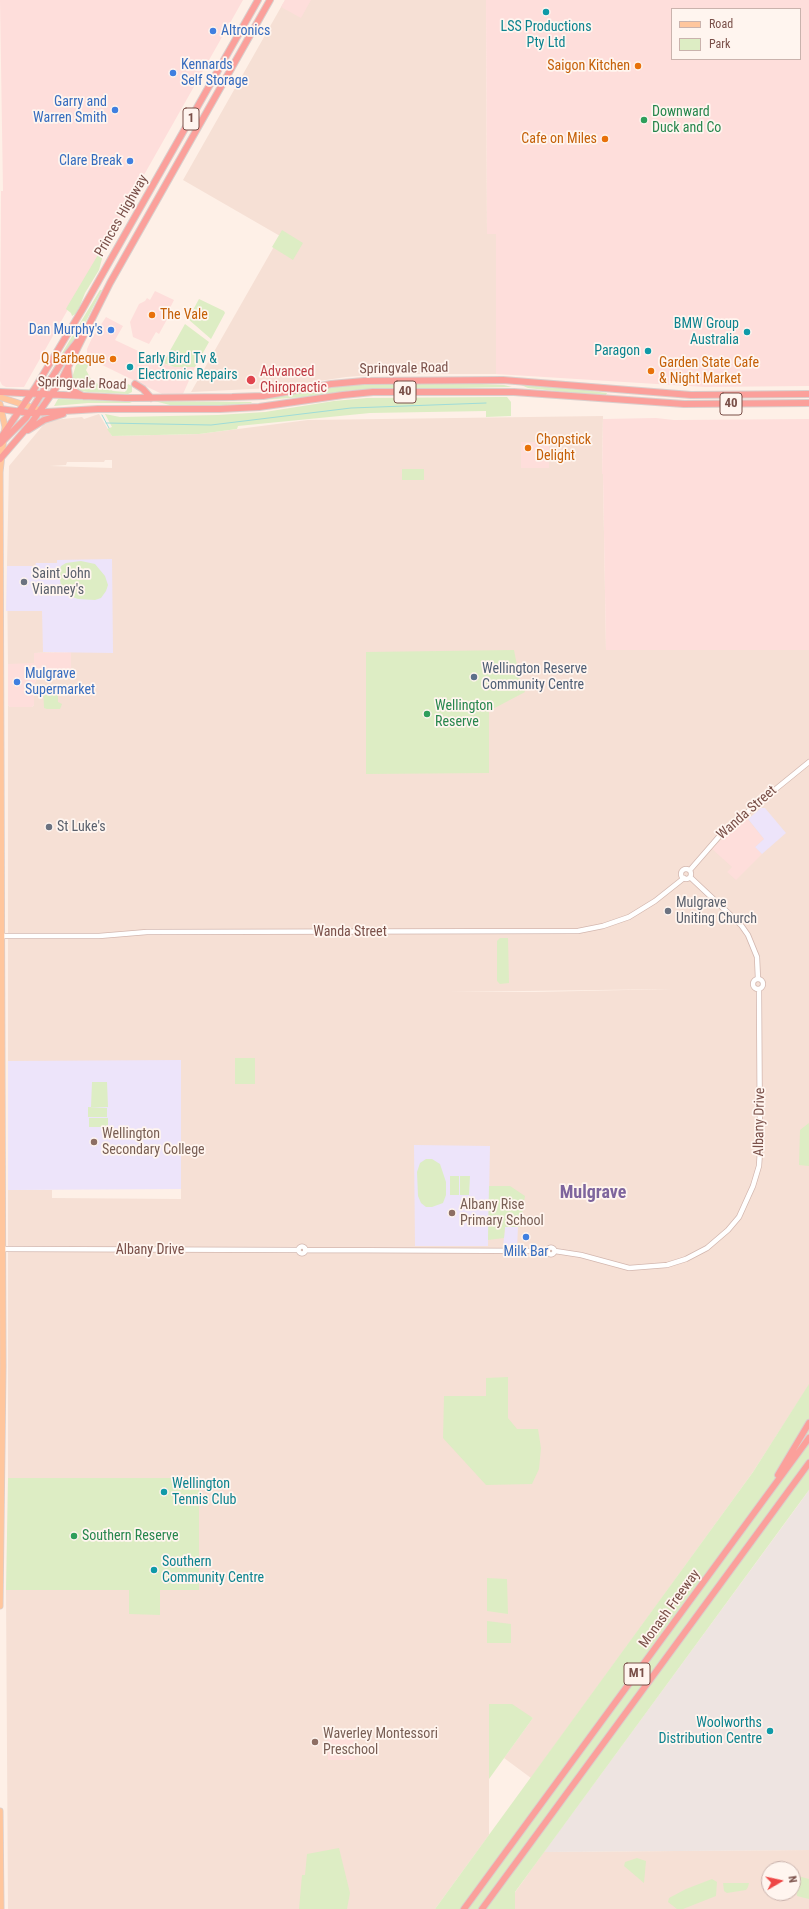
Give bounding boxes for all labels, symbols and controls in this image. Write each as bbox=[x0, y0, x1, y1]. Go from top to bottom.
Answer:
marker: LSS Productions Pty Ltd bbox=[541, 7, 551, 17]
legend bbox=[671, 8, 801, 60]
text: Road bbox=[709, 17, 733, 31]
place label: LSS Productions Pty Ltd bbox=[500, 19, 592, 52]
place label: Altronics bbox=[221, 23, 270, 39]
marker: Altronics bbox=[208, 26, 218, 36]
text: Park bbox=[709, 37, 730, 51]
place label: Kennards Self Storage bbox=[181, 57, 248, 90]
place label: Saigon Kitchen bbox=[547, 58, 630, 74]
marker: Saigon Kitchen bbox=[633, 61, 643, 71]
marker: Kennards Self Storage bbox=[168, 68, 178, 78]
place label: Garry and Warren Smith bbox=[33, 94, 107, 126]
place label: Downward Duck and Co bbox=[652, 104, 721, 136]
marker: Garry and Warren Smith bbox=[110, 105, 120, 115]
road number: 1 bbox=[183, 108, 199, 130]
marker: Downward Duck and Co bbox=[639, 115, 649, 125]
place label: Cafe on Miles bbox=[521, 131, 597, 147]
marker: Cafe on Miles bbox=[600, 134, 610, 144]
place label: Clare Break bbox=[59, 153, 122, 169]
marker: Clare Break bbox=[125, 156, 135, 166]
street label: Princes Highway bbox=[92, 172, 152, 260]
place label: The Vale bbox=[160, 307, 208, 323]
marker: The Vale bbox=[147, 310, 157, 320]
place label: BMW Group Australia bbox=[674, 316, 739, 348]
place label: Dan Murphy's bbox=[29, 322, 103, 338]
marker: Dan Murphy's bbox=[106, 325, 116, 335]
marker: BMW Group Australia bbox=[742, 327, 752, 337]
place label: Paragon bbox=[594, 343, 640, 359]
marker: Paragon bbox=[643, 346, 653, 356]
place label: Q Barbeque bbox=[41, 351, 105, 367]
place label: Early Bird Tv & Electronic Repairs bbox=[138, 351, 238, 384]
marker: Q Barbeque bbox=[108, 354, 118, 364]
place label: Garden State Cafe & Night Market bbox=[659, 355, 759, 388]
street label: Springvale Road bbox=[359, 360, 449, 378]
marker: Early Bird Tv & Electronic Repairs bbox=[125, 362, 135, 372]
place label: Advanced Chiropractic bbox=[260, 364, 327, 396]
marker: Garden State Cafe & Night Market bbox=[646, 366, 656, 376]
street label: Springvale Road bbox=[37, 374, 127, 394]
marker: Advanced Chiropractic bbox=[245, 374, 257, 386]
road number: 40 bbox=[394, 381, 416, 403]
road number: 40 bbox=[720, 393, 742, 415]
place label: Chopstick Delight bbox=[536, 432, 591, 464]
marker: Chopstick Delight bbox=[523, 443, 533, 453]
place label: Saint John Vianney's bbox=[32, 566, 91, 598]
marker: Saint John Vianney's bbox=[19, 577, 29, 587]
place label: Wellington Reserve Community Centre bbox=[482, 661, 587, 694]
place label: Mulgrave Supermarket bbox=[25, 666, 95, 698]
marker: Wellington Reserve Community Centre bbox=[469, 672, 479, 682]
marker: Mulgrave Supermarket bbox=[12, 677, 22, 687]
place label: Wellington Reserve bbox=[435, 698, 493, 730]
marker: Wellington Reserve bbox=[422, 709, 432, 719]
street label: Wanda Street bbox=[714, 783, 780, 843]
place label: St Luke's bbox=[57, 819, 106, 835]
marker: St Luke's bbox=[44, 822, 54, 832]
place label: Mulgrave Uniting Church bbox=[676, 895, 757, 928]
marker: Mulgrave Uniting Church bbox=[663, 906, 673, 916]
street label: Wanda Street bbox=[313, 924, 387, 940]
street label: Albany Drive bbox=[751, 1088, 769, 1156]
place label: Wellington Secondary College bbox=[102, 1126, 205, 1158]
marker: Wellington Secondary College bbox=[89, 1137, 99, 1147]
district label: Mulgrave bbox=[560, 1182, 626, 1204]
place label: Albany Rise Primary School bbox=[460, 1197, 544, 1230]
marker: Albany Rise Primary School bbox=[447, 1208, 457, 1218]
marker: Milk Bar bbox=[521, 1232, 531, 1242]
street label: Albany Drive bbox=[116, 1242, 184, 1258]
place label: Milk Bar bbox=[503, 1244, 549, 1260]
place label: Wellington Tennis Club bbox=[172, 1476, 236, 1508]
marker: Wellington Tennis Club bbox=[159, 1487, 169, 1497]
place label: Southern Reserve bbox=[82, 1528, 179, 1544]
marker: Southern Reserve bbox=[69, 1531, 79, 1541]
place label: Southern Community Centre bbox=[162, 1554, 264, 1586]
marker: Southern Community Centre bbox=[149, 1565, 159, 1575]
street label: Monash Freeway bbox=[636, 1567, 704, 1651]
road number: M1 bbox=[624, 1663, 650, 1685]
place label: Woolworths Distribution Centre bbox=[659, 1715, 762, 1748]
place label: Waverley Montessori Preschool bbox=[323, 1726, 438, 1758]
marker: Woolworths Distribution Centre bbox=[765, 1726, 775, 1736]
marker: Waverley Montessori Preschool bbox=[310, 1737, 320, 1747]
north arrow bbox=[761, 1861, 801, 1901]
text: N bbox=[785, 1875, 799, 1884]

